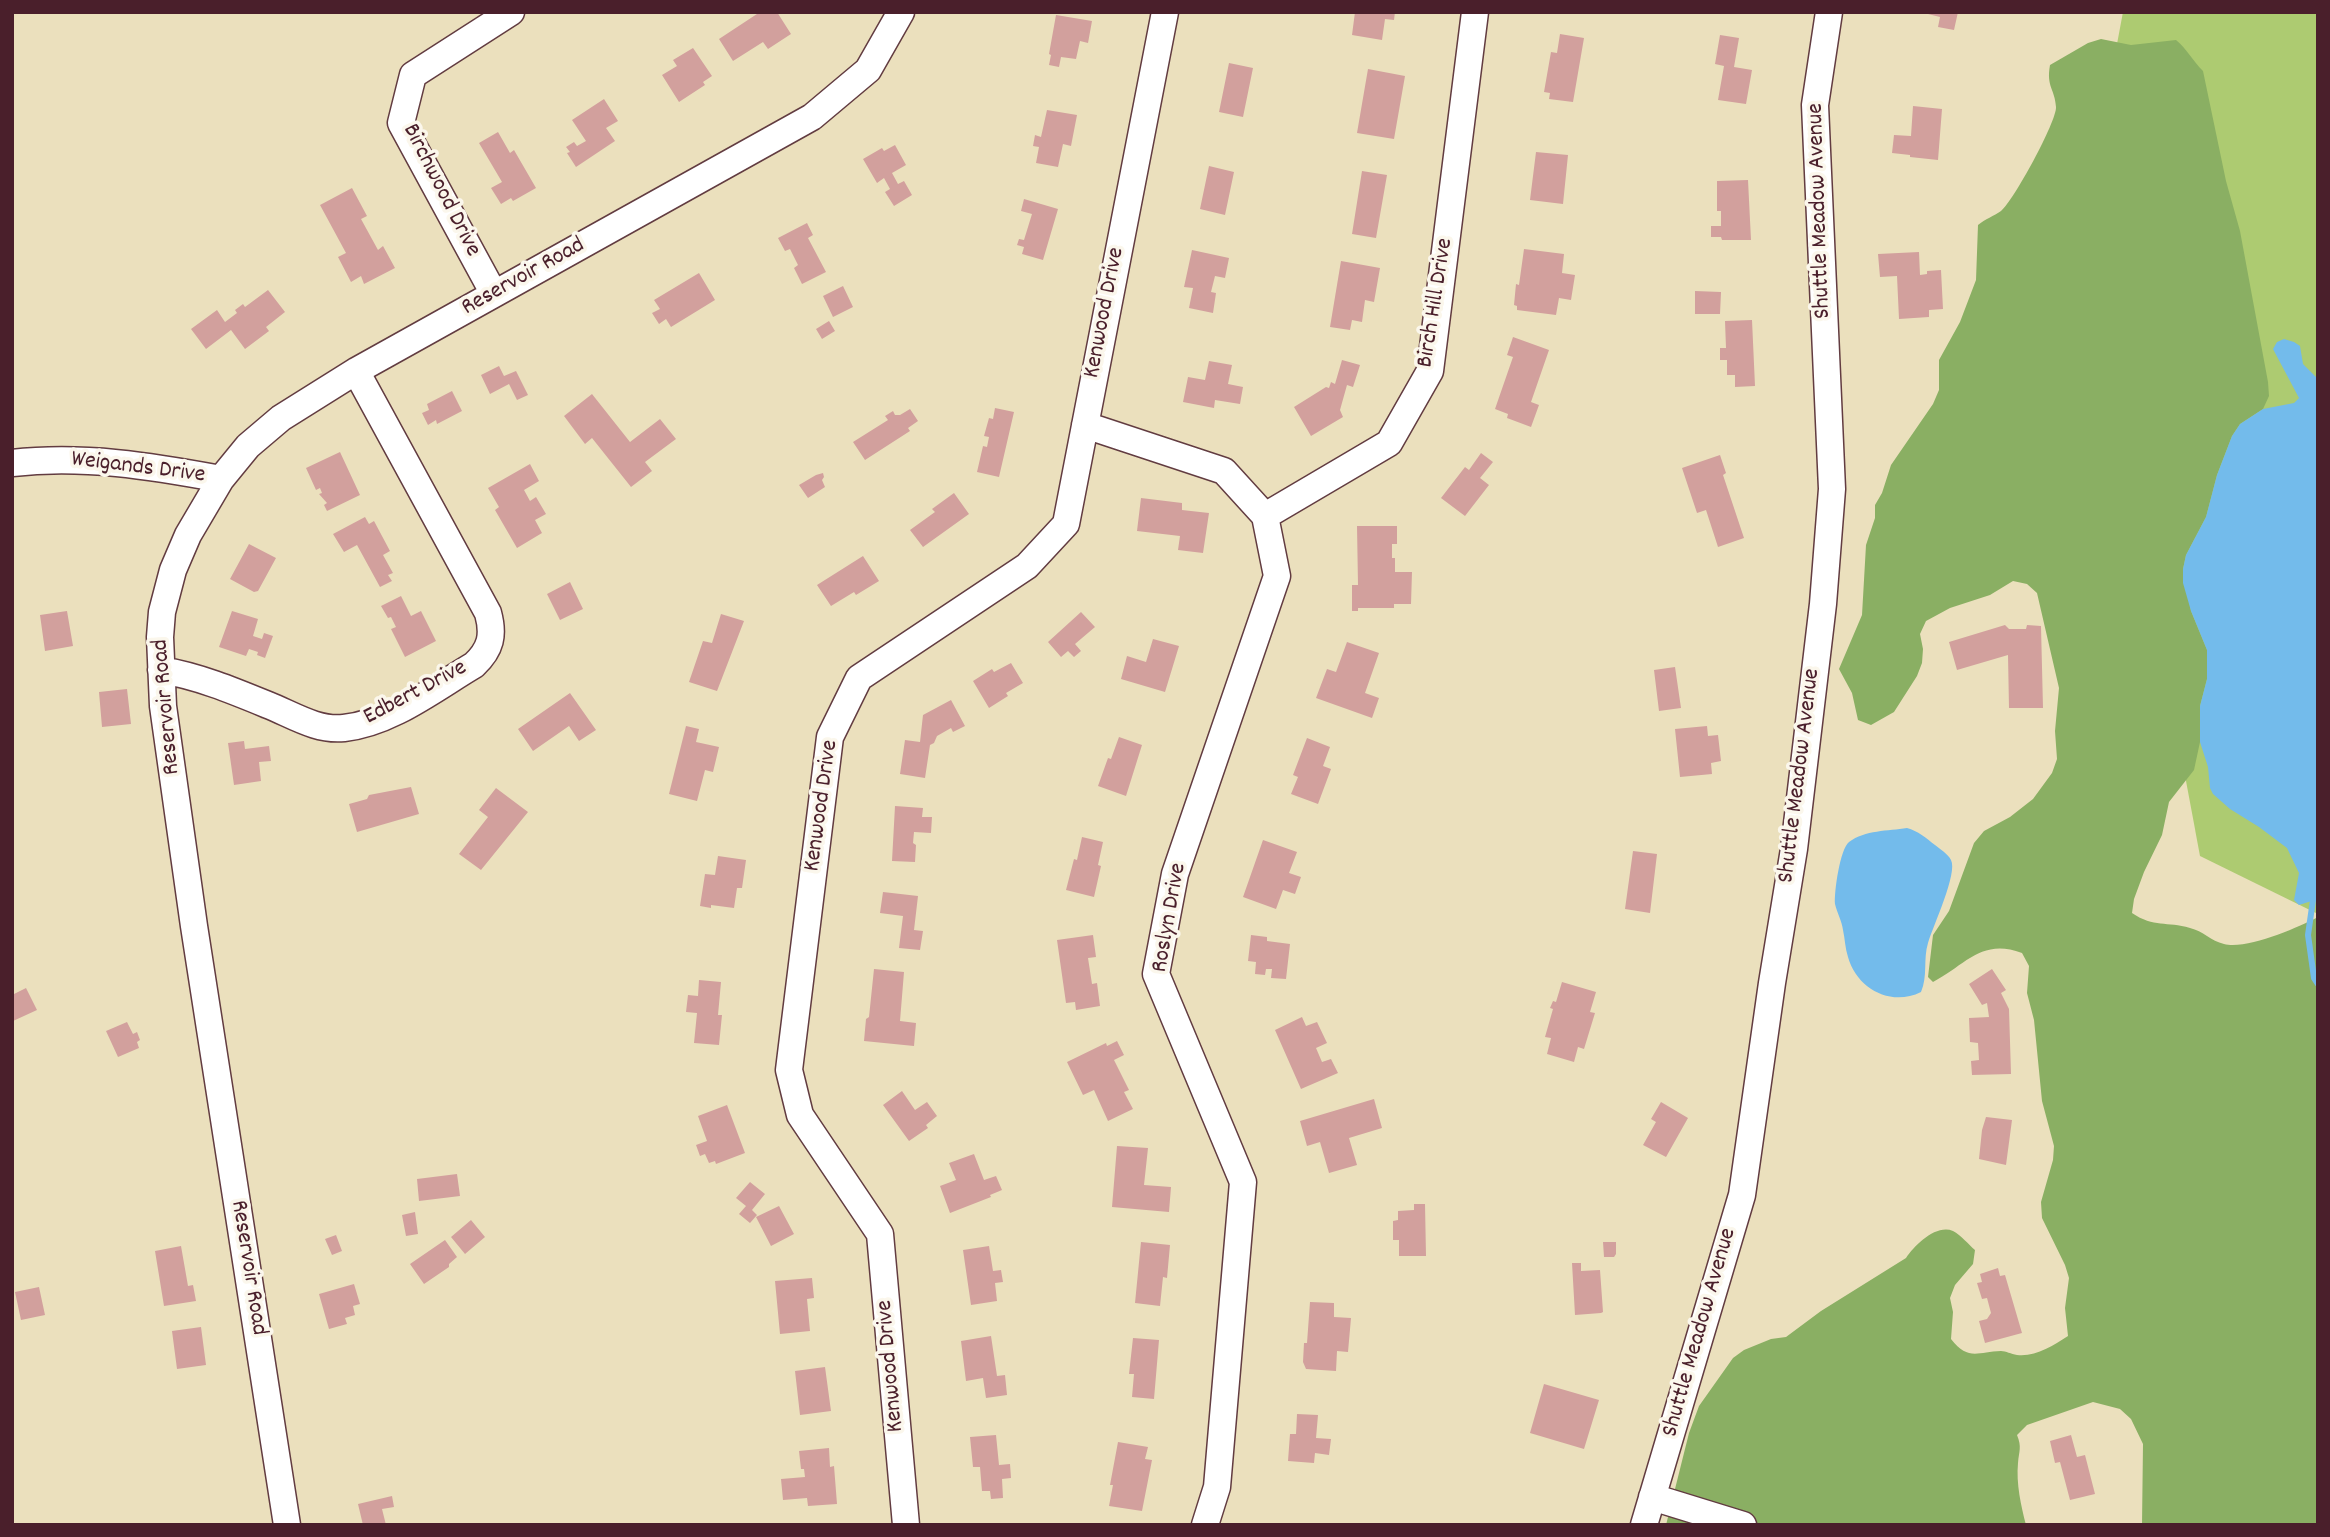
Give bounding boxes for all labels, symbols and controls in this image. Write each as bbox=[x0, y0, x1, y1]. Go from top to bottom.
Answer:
street label: Shuttle Meadow Avenue bbox=[1803, 103, 1839, 319]
street label: Birchwood Drive bbox=[394, 120, 486, 262]
street label: Reservoir Road bbox=[457, 232, 591, 324]
street label: Birch Hill Drive bbox=[1413, 236, 1461, 370]
street label: Kenwood Drive bbox=[1079, 245, 1133, 381]
street label: Weigands Drive bbox=[69, 447, 207, 491]
street label: Reservoir Road bbox=[148, 638, 188, 776]
street label: Edbert Drive bbox=[360, 655, 472, 733]
street label: Shuttle Meadow Avenue bbox=[1774, 667, 1828, 885]
street label: Kenwood Drive bbox=[800, 738, 846, 874]
street label: Roslyn Drive bbox=[1147, 861, 1195, 975]
street label: Reservoir Road bbox=[222, 1198, 272, 1338]
street label: Shuttle Meadow Avenue bbox=[1657, 1225, 1745, 1441]
street label: Kenwood Drive bbox=[872, 1299, 912, 1433]

